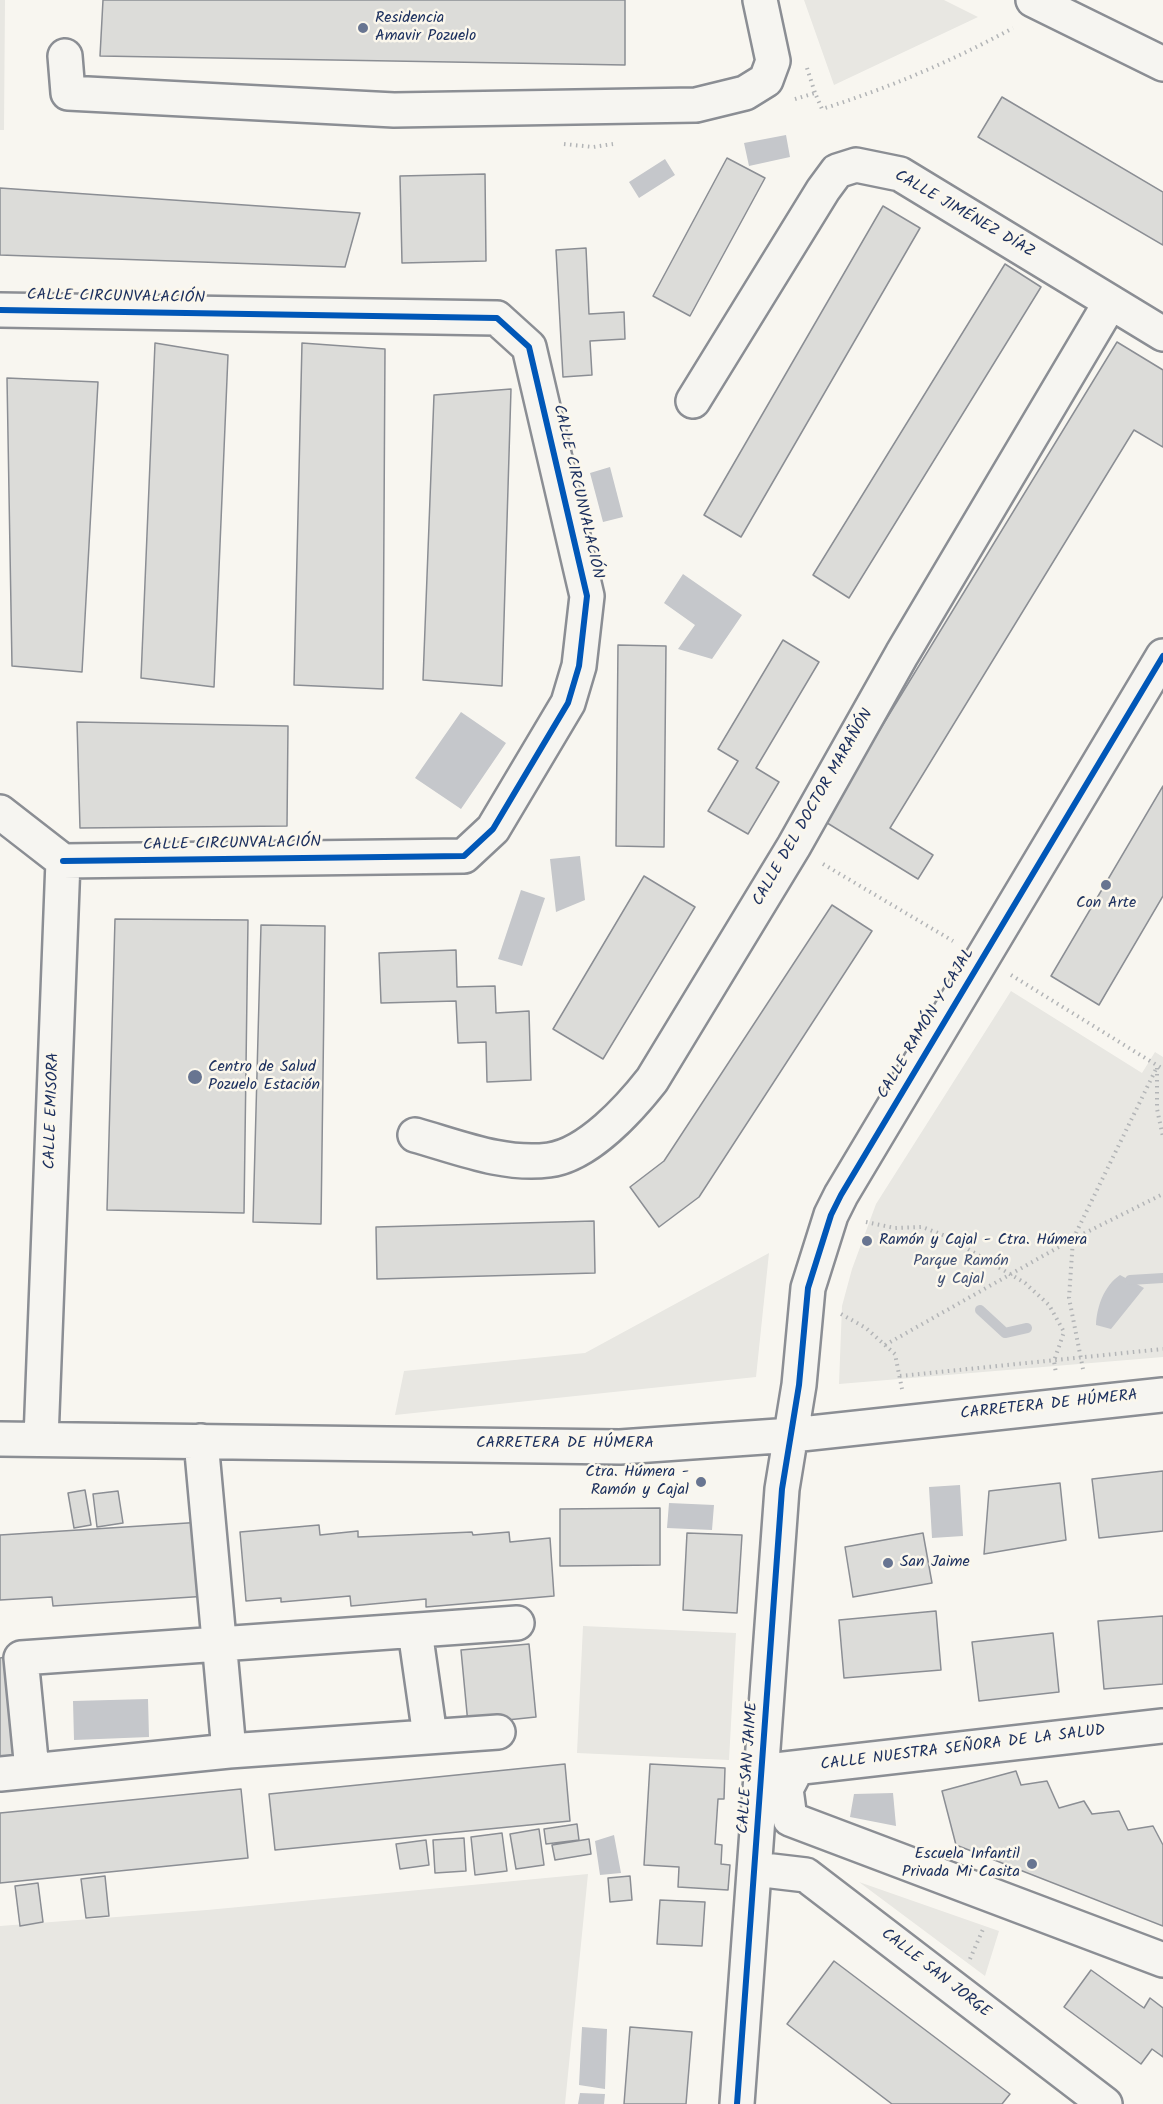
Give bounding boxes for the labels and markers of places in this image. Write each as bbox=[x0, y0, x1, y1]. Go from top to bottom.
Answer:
place label: Residencia Amavir Pozuelo bbox=[375, 9, 476, 47]
marker: Residencia Amavir Pozuelo bbox=[356, 21, 370, 35]
marker: Con Arte bbox=[1099, 878, 1113, 892]
place label: Con Arte bbox=[1076, 894, 1136, 914]
place label: Centro de Salud Pozuelo Estación bbox=[208, 1058, 320, 1096]
marker: Centro de Salud Pozuelo Estación bbox=[186, 1068, 204, 1086]
place label: Ramón y Cajal - Ctra. Húmera bbox=[879, 1231, 1087, 1251]
marker: Ramón y Cajal - Ctra. Húmera bbox=[860, 1234, 874, 1248]
place label: Ctra. Húmera - Ramón y Cajal bbox=[585, 1463, 689, 1501]
marker: Ctra. Húmera - Ramón y Cajal bbox=[694, 1475, 708, 1489]
place label: San Jaime bbox=[900, 1553, 970, 1573]
marker: San Jaime bbox=[881, 1556, 895, 1570]
place label: Escuela Infantil Privada Mi Casita bbox=[902, 1845, 1020, 1883]
marker: Escuela Infantil Privada Mi Casita bbox=[1025, 1857, 1039, 1871]

